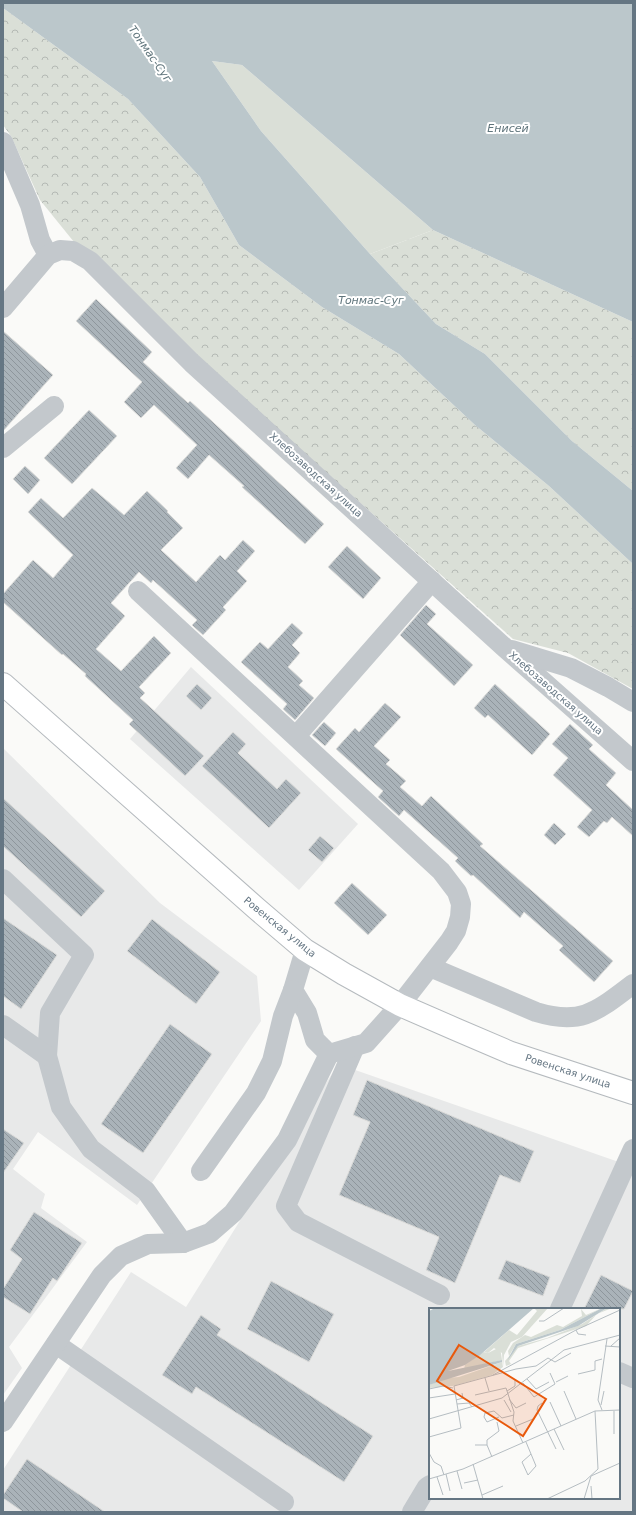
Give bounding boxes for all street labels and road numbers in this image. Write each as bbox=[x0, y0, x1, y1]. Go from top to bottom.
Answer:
street label: Хлебозаводская улица bbox=[267, 431, 365, 519]
street label: Хлебозаводская улица bbox=[507, 649, 605, 737]
street label: Ровенская улица bbox=[242, 895, 318, 959]
street label: Ровенская улица bbox=[524, 1052, 612, 1090]

